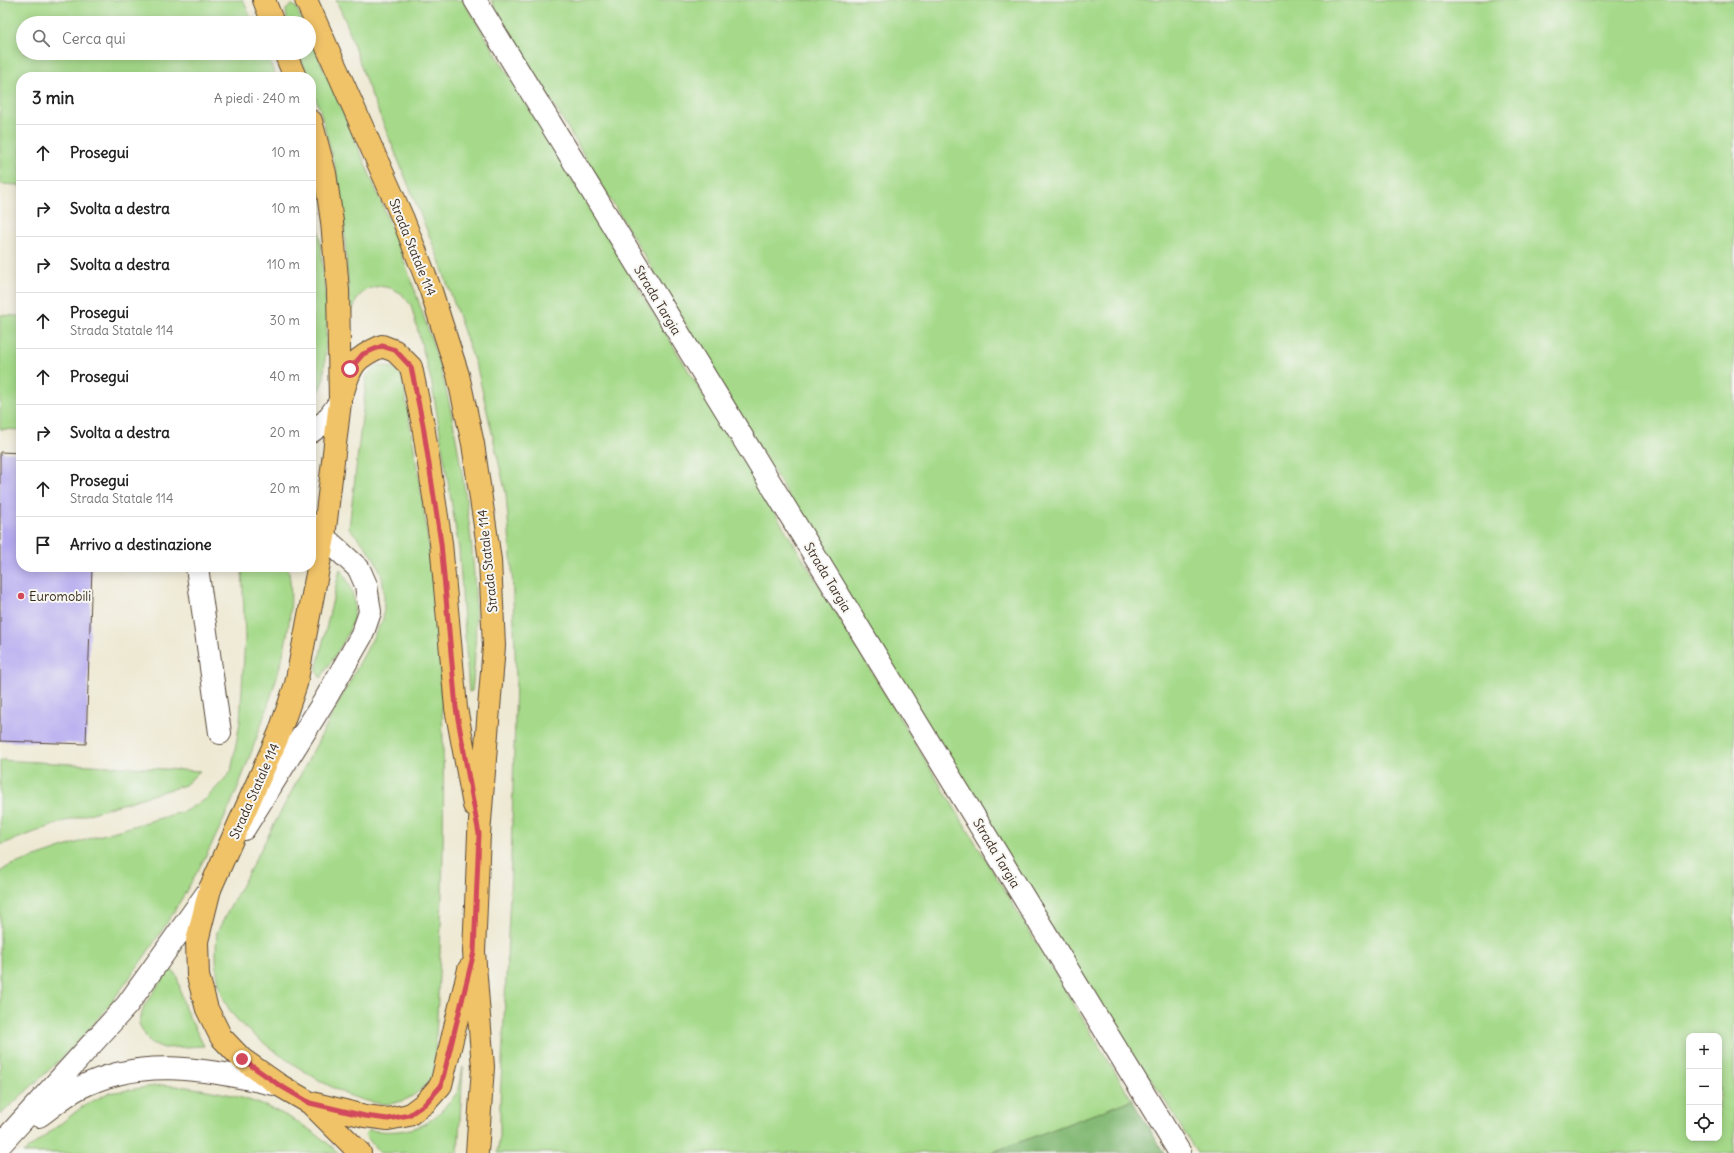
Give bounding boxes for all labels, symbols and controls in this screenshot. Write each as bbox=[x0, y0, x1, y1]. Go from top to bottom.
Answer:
search box bbox=[16, 16, 316, 60]
icon: search bbox=[30, 27, 52, 49]
text: Cerca qui bbox=[62, 29, 126, 48]
text: 3 min bbox=[32, 87, 74, 109]
text: A piedi · 240 m bbox=[214, 90, 300, 107]
icon: ahead bbox=[32, 142, 54, 164]
text: Prosegui bbox=[70, 143, 129, 162]
text: 10 m bbox=[272, 144, 300, 161]
street label: Strada Statale 114 bbox=[385, 196, 440, 298]
icon: right bbox=[32, 198, 54, 220]
text: Svolta a destra bbox=[70, 199, 170, 218]
text: 10 m bbox=[272, 200, 300, 217]
icon: right bbox=[32, 254, 54, 276]
text: Svolta a destra bbox=[70, 255, 170, 274]
text: 110 m bbox=[267, 256, 300, 273]
street label: Strada Targia bbox=[630, 262, 685, 338]
text: Prosegui bbox=[70, 303, 129, 322]
icon: ahead bbox=[32, 310, 54, 332]
text: 30 m bbox=[270, 312, 300, 329]
text: Strada Statale 114 bbox=[70, 322, 174, 339]
route start bbox=[341, 360, 359, 378]
icon: ahead bbox=[32, 366, 54, 388]
text: Prosegui bbox=[70, 367, 129, 386]
text: 40 m bbox=[269, 368, 300, 385]
icon: right bbox=[32, 422, 54, 444]
text: Svolta a destra bbox=[70, 423, 170, 442]
text: 20 m bbox=[270, 424, 300, 441]
text: Prosegui bbox=[70, 471, 129, 490]
icon: ahead bbox=[32, 478, 54, 500]
text: 20 m bbox=[270, 480, 300, 497]
text: Strada Statale 114 bbox=[70, 490, 174, 507]
street label: Strada Statale 114 bbox=[474, 509, 501, 613]
icon: arrive bbox=[32, 534, 54, 556]
text: Arrivo a destinazione bbox=[70, 535, 212, 554]
street label: Strada Targia bbox=[800, 539, 855, 615]
place label: Euromobili bbox=[29, 588, 91, 605]
marker: Euromobili bbox=[16, 591, 26, 601]
street label: Strada Statale 114 bbox=[226, 740, 283, 842]
street label: Strada Targia bbox=[969, 815, 1024, 891]
map controls bbox=[1686, 1033, 1722, 1141]
button: + bbox=[1686, 1033, 1722, 1069]
route end bbox=[233, 1050, 251, 1068]
button: − bbox=[1686, 1069, 1722, 1105]
button: locate bbox=[1686, 1105, 1722, 1141]

